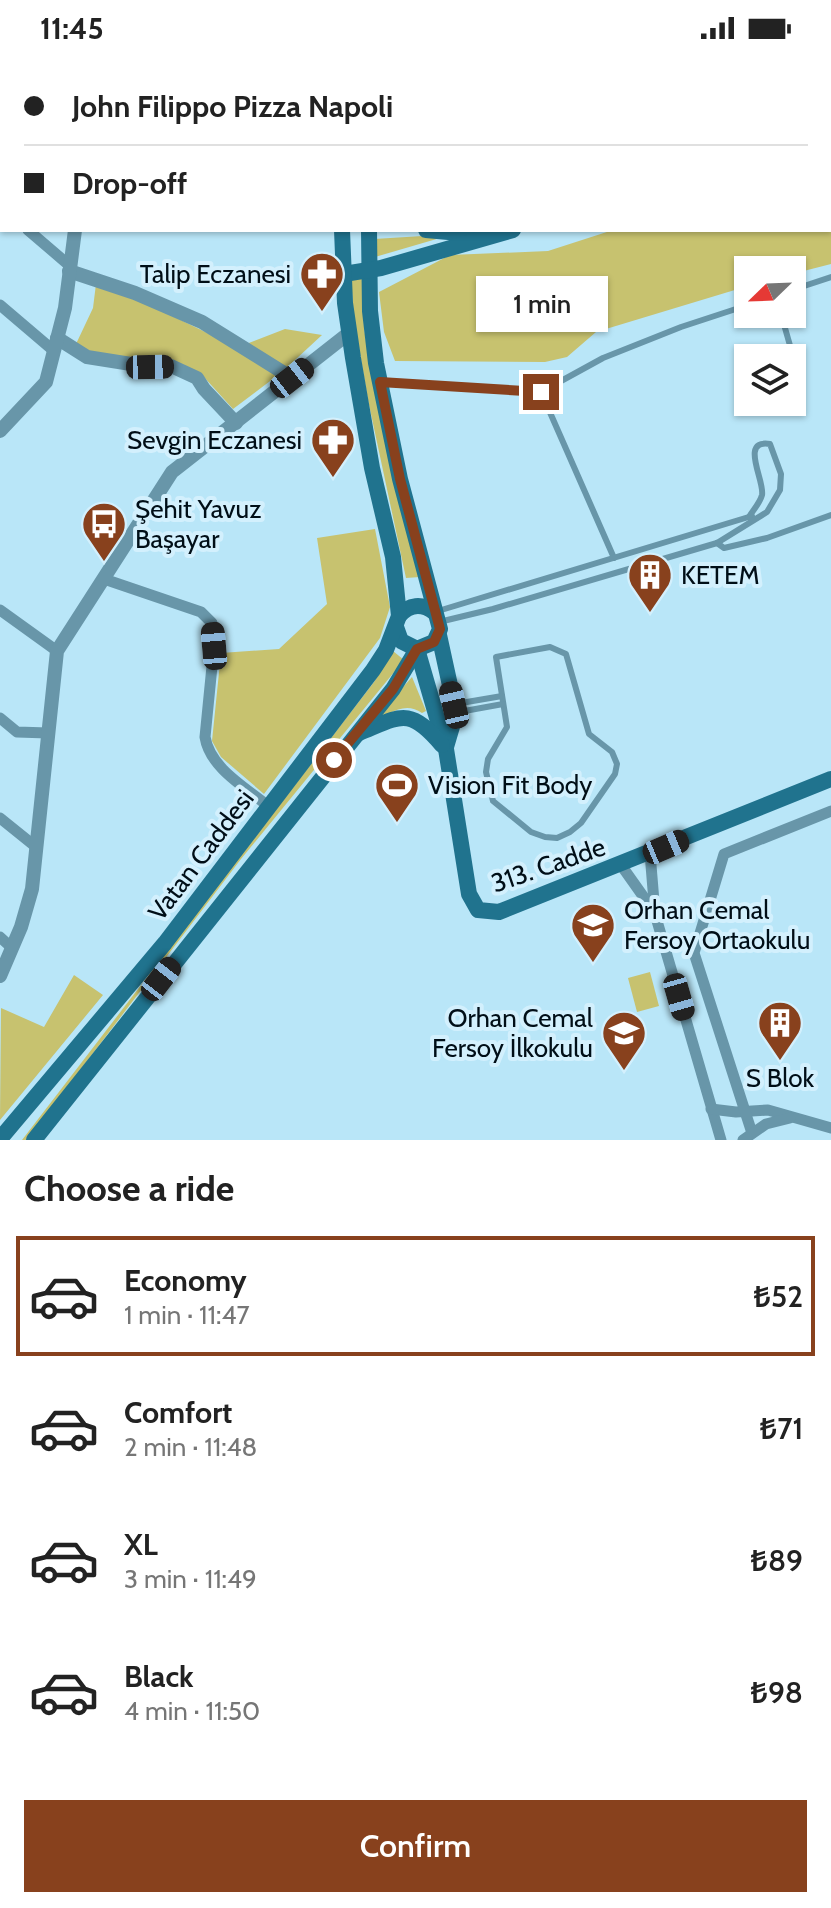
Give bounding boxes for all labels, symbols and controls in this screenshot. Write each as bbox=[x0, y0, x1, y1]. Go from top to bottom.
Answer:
text: 11:45 bbox=[40, 10, 104, 47]
text: John Filippo Pizza Napoli bbox=[72, 88, 393, 125]
text: Drop-off bbox=[72, 165, 187, 202]
pharmacy icon: Talip Eczanesi bbox=[298, 250, 346, 313]
north arrow bbox=[734, 256, 806, 328]
map controls bbox=[734, 256, 806, 416]
place label: Talip Eczanesi bbox=[140, 258, 291, 290]
callout: 1 min bbox=[475, 276, 607, 332]
text: 1 min bbox=[513, 288, 571, 320]
button: layers bbox=[734, 344, 806, 416]
car bbox=[266, 354, 318, 402]
car bbox=[126, 355, 174, 379]
route end bbox=[523, 374, 559, 410]
pharmacy icon: Sevgin Eczanesi bbox=[309, 416, 357, 479]
place label: Sevgin Eczanesi bbox=[127, 424, 302, 456]
place label: Şehit Yavuz Başayar bbox=[135, 493, 261, 555]
bus stop icon: Şehit Yavuz Başayar bbox=[80, 500, 128, 563]
building icon: KETEM bbox=[626, 551, 674, 614]
place label: KETEM bbox=[681, 559, 760, 591]
car bbox=[200, 621, 228, 671]
car bbox=[437, 679, 471, 731]
route start bbox=[316, 742, 352, 778]
sports icon: Vision Fit Body bbox=[373, 761, 421, 824]
place label: Vision Fit Body bbox=[428, 769, 592, 801]
street label: Vatan Caddesi bbox=[141, 783, 261, 927]
car bbox=[639, 827, 693, 867]
street label: 313. Cadde bbox=[487, 831, 609, 899]
place label: Orhan Cemal Fersoy Ortaokulu bbox=[624, 894, 810, 956]
school or university icon: Orhan Cemal Fersoy Ortaokulu bbox=[569, 901, 617, 964]
car bbox=[137, 953, 185, 1005]
car bbox=[661, 971, 697, 1023]
building icon: S Blok bbox=[756, 999, 804, 1062]
place label: Orhan Cemal Fersoy İlkokulu bbox=[432, 1002, 593, 1064]
school or university icon: Orhan Cemal Fersoy İlkokulu bbox=[600, 1009, 648, 1072]
place label: S Blok bbox=[746, 1062, 815, 1094]
text: Choose a ride bbox=[24, 1166, 234, 1210]
icon: car bbox=[28, 1260, 100, 1332]
text: Economy bbox=[124, 1262, 247, 1299]
text: ₺52 bbox=[754, 1278, 803, 1315]
text: 1 min · 11:47 bbox=[124, 1299, 250, 1331]
icon: car bbox=[28, 1392, 100, 1464]
text: Comfort bbox=[124, 1394, 232, 1431]
text: ₺71 bbox=[760, 1410, 803, 1447]
text: 2 min · 11:48 bbox=[124, 1431, 257, 1463]
icon: car bbox=[28, 1524, 100, 1596]
text: XL bbox=[124, 1526, 158, 1563]
text: ₺89 bbox=[750, 1542, 803, 1579]
text: 3 min · 11:49 bbox=[124, 1563, 257, 1595]
icon: car bbox=[28, 1656, 100, 1728]
text: Black bbox=[124, 1658, 194, 1695]
text: ₺98 bbox=[750, 1674, 803, 1711]
text: 4 min · 11:50 bbox=[124, 1695, 260, 1727]
button: Confirm bbox=[24, 1800, 807, 1892]

